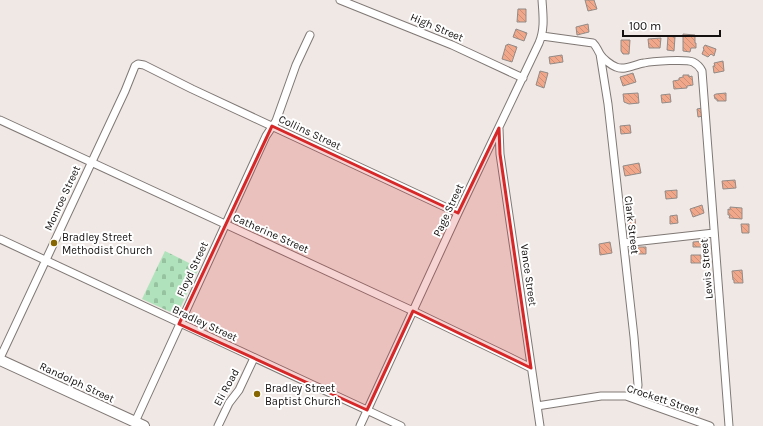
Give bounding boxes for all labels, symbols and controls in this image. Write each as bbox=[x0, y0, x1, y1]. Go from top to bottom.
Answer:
street label: High Street bbox=[408, 10, 465, 44]
scale bar bbox=[623, 12, 720, 38]
text: 100 m bbox=[629, 19, 661, 33]
street label: Collins Street bbox=[276, 112, 343, 153]
street label: Monroe Street bbox=[42, 164, 83, 233]
street label: Page Street bbox=[431, 182, 466, 239]
street label: Clark Street bbox=[621, 195, 642, 255]
street label: Catherine Street bbox=[231, 211, 311, 256]
place label: Bradley Street Methodist Church bbox=[62, 231, 152, 257]
marker: Bradley Street Methodist Church bbox=[49, 238, 59, 248]
street label: Lewis Street bbox=[697, 238, 716, 300]
street label: Floyd Street bbox=[174, 240, 211, 299]
street label: Vance Street bbox=[518, 243, 539, 307]
street label: Bradley Street bbox=[170, 303, 239, 344]
street label: Randolph Street bbox=[37, 359, 116, 405]
street label: Eli Road bbox=[211, 366, 242, 408]
place label: Bradley Street Baptist Church bbox=[265, 382, 341, 408]
street label: Crockett Street bbox=[625, 382, 701, 417]
marker: Bradley Street Baptist Church bbox=[252, 389, 262, 399]

